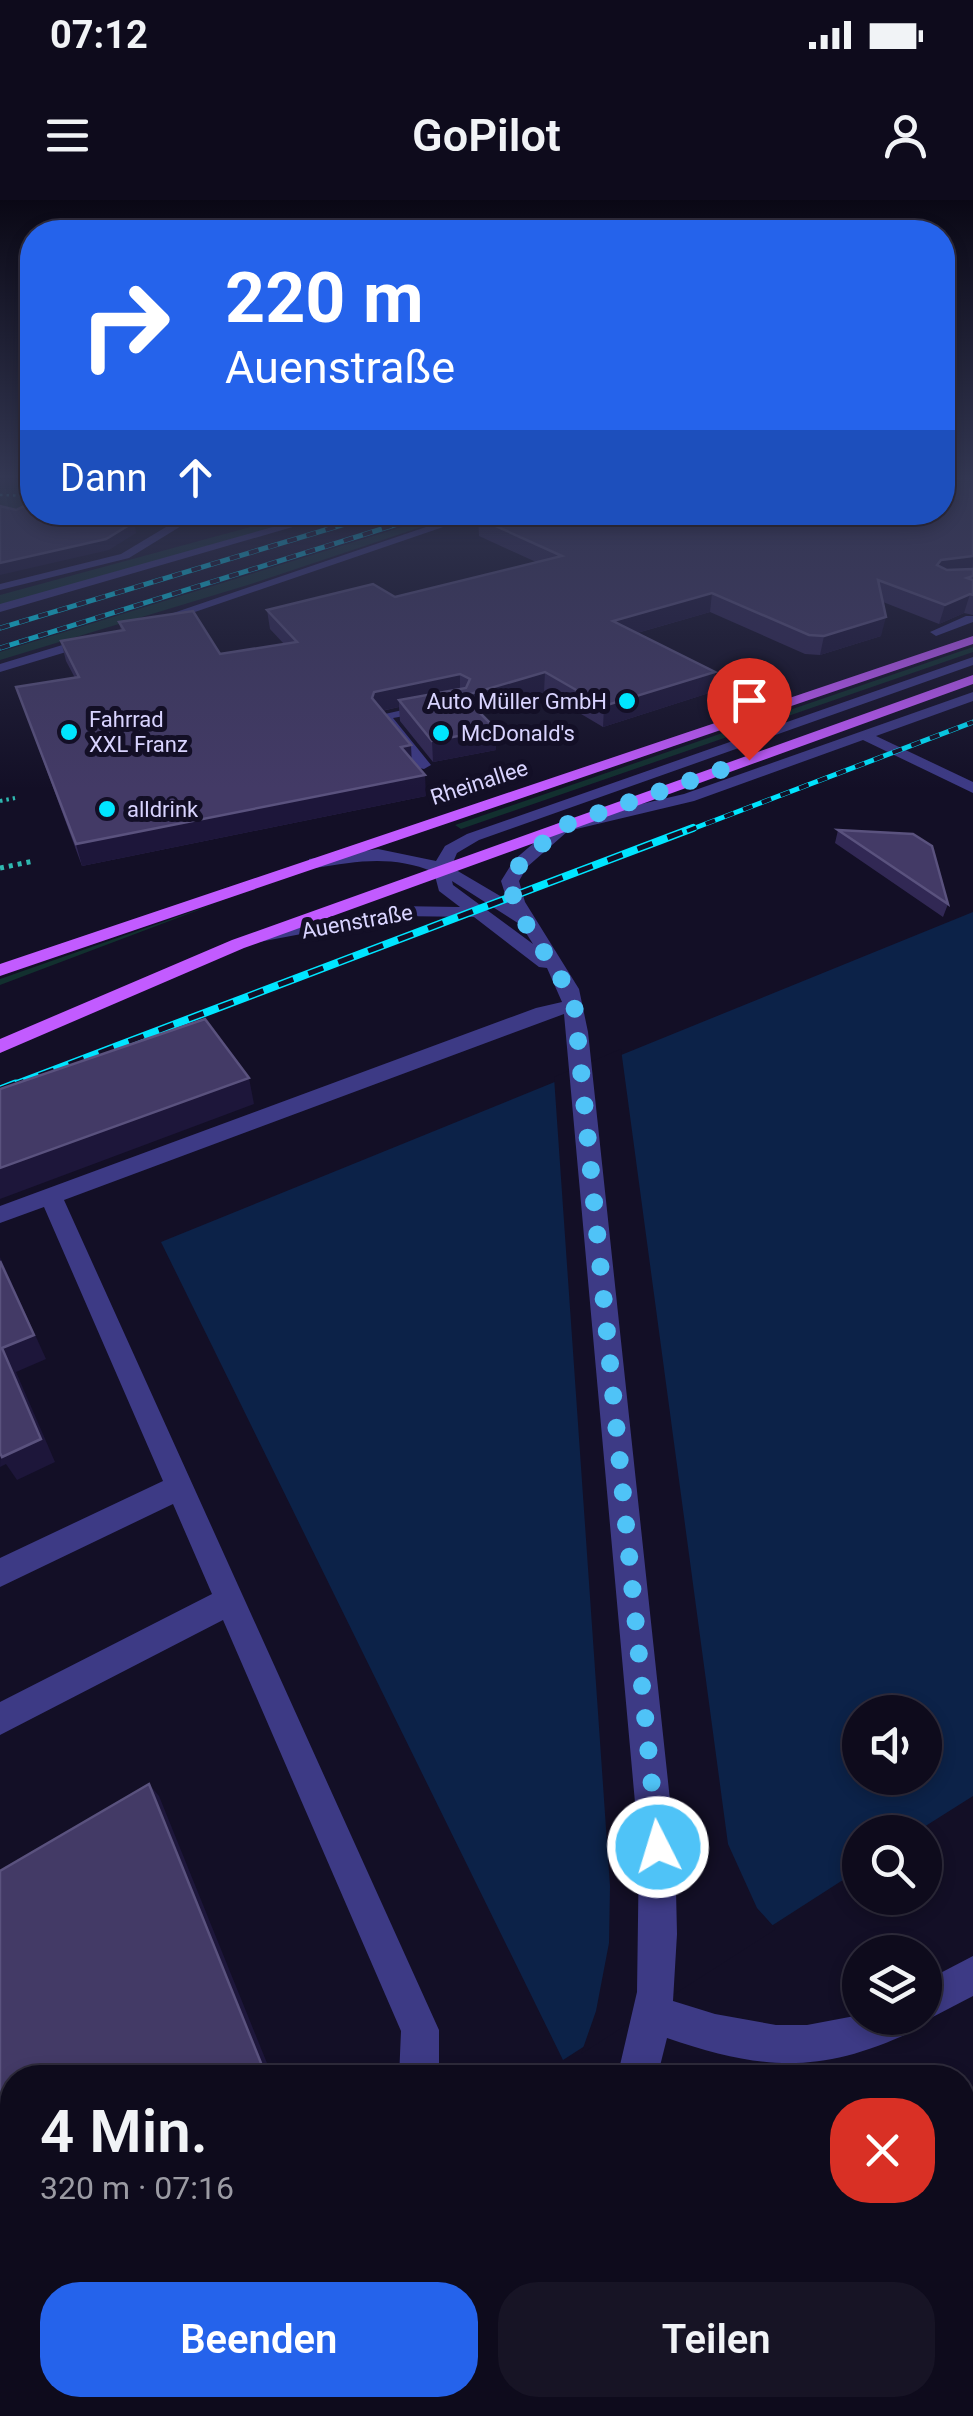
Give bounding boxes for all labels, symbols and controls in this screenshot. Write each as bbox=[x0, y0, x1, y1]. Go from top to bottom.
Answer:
text: 07:12 bbox=[50, 13, 148, 57]
icon: menu bbox=[40, 108, 95, 163]
icon: person bbox=[878, 108, 933, 163]
text: GoPilot bbox=[412, 109, 561, 162]
text: 220 m bbox=[225, 257, 424, 339]
icon: right bbox=[60, 260, 190, 390]
text: Auenstraße bbox=[225, 341, 455, 394]
icon: ahead bbox=[168, 450, 223, 505]
text: Dann bbox=[60, 456, 148, 500]
pin bbox=[707, 658, 792, 761]
icon: arrive bbox=[722, 673, 777, 728]
place label: Auto Müller GmbH bbox=[427, 689, 607, 714]
marker: Auto Müller GmbH bbox=[616, 690, 638, 712]
place label: Fahrrad XXL Franz bbox=[89, 707, 188, 757]
marker: Fahrrad XXL Franz bbox=[58, 721, 80, 743]
place label: McDonald's bbox=[461, 721, 575, 746]
marker: McDonald's bbox=[430, 722, 452, 744]
street label: Rheinallee bbox=[427, 755, 531, 810]
place label: alldrink bbox=[127, 797, 199, 822]
marker: alldrink bbox=[96, 798, 118, 820]
street label: Auenstraße bbox=[300, 899, 415, 944]
map controls bbox=[842, 1695, 942, 2035]
button: sound bbox=[842, 1695, 942, 1795]
position arrow bbox=[606, 1795, 710, 1899]
button: search bbox=[842, 1815, 942, 1915]
button: layers bbox=[842, 1935, 942, 2035]
text: 4 Min. bbox=[40, 2096, 208, 2167]
button: close bbox=[830, 2098, 935, 2203]
text: 320 m · 07:16 bbox=[40, 2169, 234, 2207]
button: Beenden bbox=[40, 2282, 478, 2397]
button: Teilen bbox=[498, 2282, 935, 2397]

